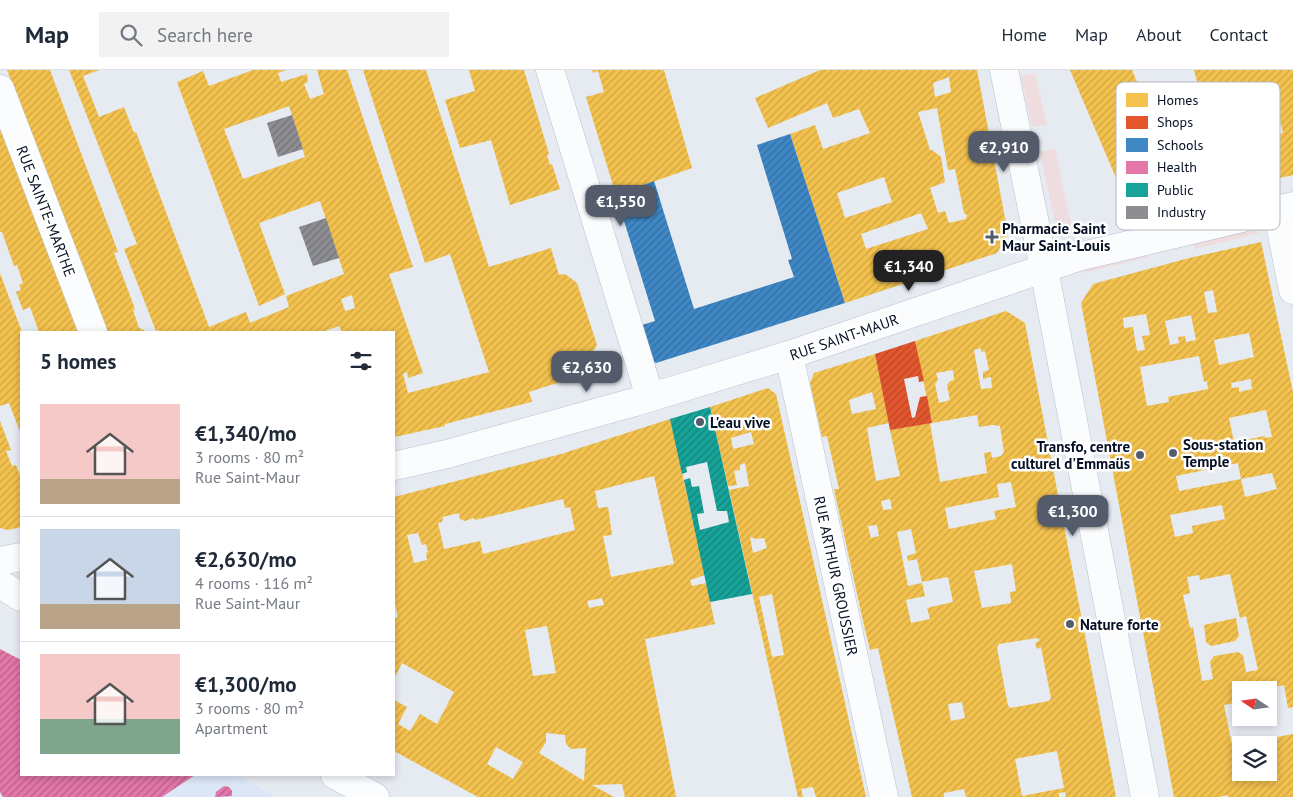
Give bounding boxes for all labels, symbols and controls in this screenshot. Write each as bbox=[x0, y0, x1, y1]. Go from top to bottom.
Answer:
search box bbox=[99, 12, 449, 57]
text: Map bbox=[25, 19, 69, 50]
icon: search bbox=[117, 21, 145, 49]
text: Search here bbox=[157, 23, 253, 47]
text: Home bbox=[1001, 23, 1047, 46]
text: Map bbox=[1075, 23, 1108, 46]
text: About bbox=[1136, 23, 1182, 46]
text: Contact bbox=[1210, 23, 1268, 46]
legend bbox=[1116, 82, 1280, 230]
text: Homes bbox=[1157, 91, 1198, 109]
text: Shops bbox=[1157, 113, 1193, 131]
pin: €2,910 bbox=[963, 131, 1045, 173]
text: Schools bbox=[1157, 136, 1204, 154]
text: €2,910 bbox=[979, 137, 1029, 157]
street label: RUE SAINTE-MARTHE bbox=[12, 143, 80, 279]
text: Health bbox=[1157, 158, 1197, 176]
text: Public bbox=[1157, 181, 1194, 199]
pin: €1,550 bbox=[580, 184, 662, 227]
text: €1,550 bbox=[596, 191, 646, 211]
text: Industry bbox=[1157, 203, 1206, 221]
place label: Pharmacie Saint Maur Saint-Louis bbox=[1002, 219, 1110, 255]
marker: Pharmacie Saint Maur Saint-Louis bbox=[986, 231, 998, 243]
pin: €1,340 bbox=[868, 250, 950, 292]
text: €1,340 bbox=[884, 256, 934, 276]
street label: RUE SAINT-MAUR bbox=[787, 309, 901, 365]
icon: filters bbox=[347, 347, 375, 375]
text: 5 homes bbox=[40, 348, 116, 375]
pin: €2,630 bbox=[546, 350, 628, 393]
text: €2,630 bbox=[562, 357, 612, 377]
place label: L'eau vive bbox=[710, 413, 771, 432]
marker: L'eau vive bbox=[694, 416, 706, 428]
text: €1,340/mo bbox=[195, 420, 297, 447]
icon: home bbox=[80, 424, 140, 484]
place label: Sous-station Temple bbox=[1183, 435, 1263, 471]
place label: Transfo, centre culturel d'Emmaüs bbox=[1011, 437, 1130, 473]
text: 3 rooms · 80 m² bbox=[195, 447, 304, 467]
marker: Sous-station Temple bbox=[1167, 447, 1179, 459]
marker: Transfo, centre culturel d'Emmaüs bbox=[1134, 449, 1146, 461]
text: Rue Saint-Maur bbox=[195, 467, 300, 487]
street label: RUE ARTHUR GROUSSIER bbox=[810, 494, 862, 658]
pin: €1,300 bbox=[1032, 494, 1114, 537]
text: €1,300 bbox=[1048, 501, 1098, 521]
text: €2,630/mo bbox=[195, 546, 297, 573]
icon: home bbox=[80, 549, 140, 609]
text: 4 rooms · 116 m² bbox=[195, 573, 313, 593]
text: Rue Saint-Maur bbox=[195, 593, 300, 613]
place label: Nature forte bbox=[1080, 615, 1159, 634]
marker: Nature forte bbox=[1064, 618, 1076, 630]
text: €1,300/mo bbox=[195, 671, 297, 698]
icon: home bbox=[80, 674, 140, 734]
north arrow bbox=[1232, 681, 1278, 726]
map controls bbox=[1232, 681, 1277, 781]
text: 3 rooms · 80 m² bbox=[195, 698, 304, 718]
text: Apartment bbox=[195, 718, 268, 738]
button: layers bbox=[1232, 736, 1277, 781]

